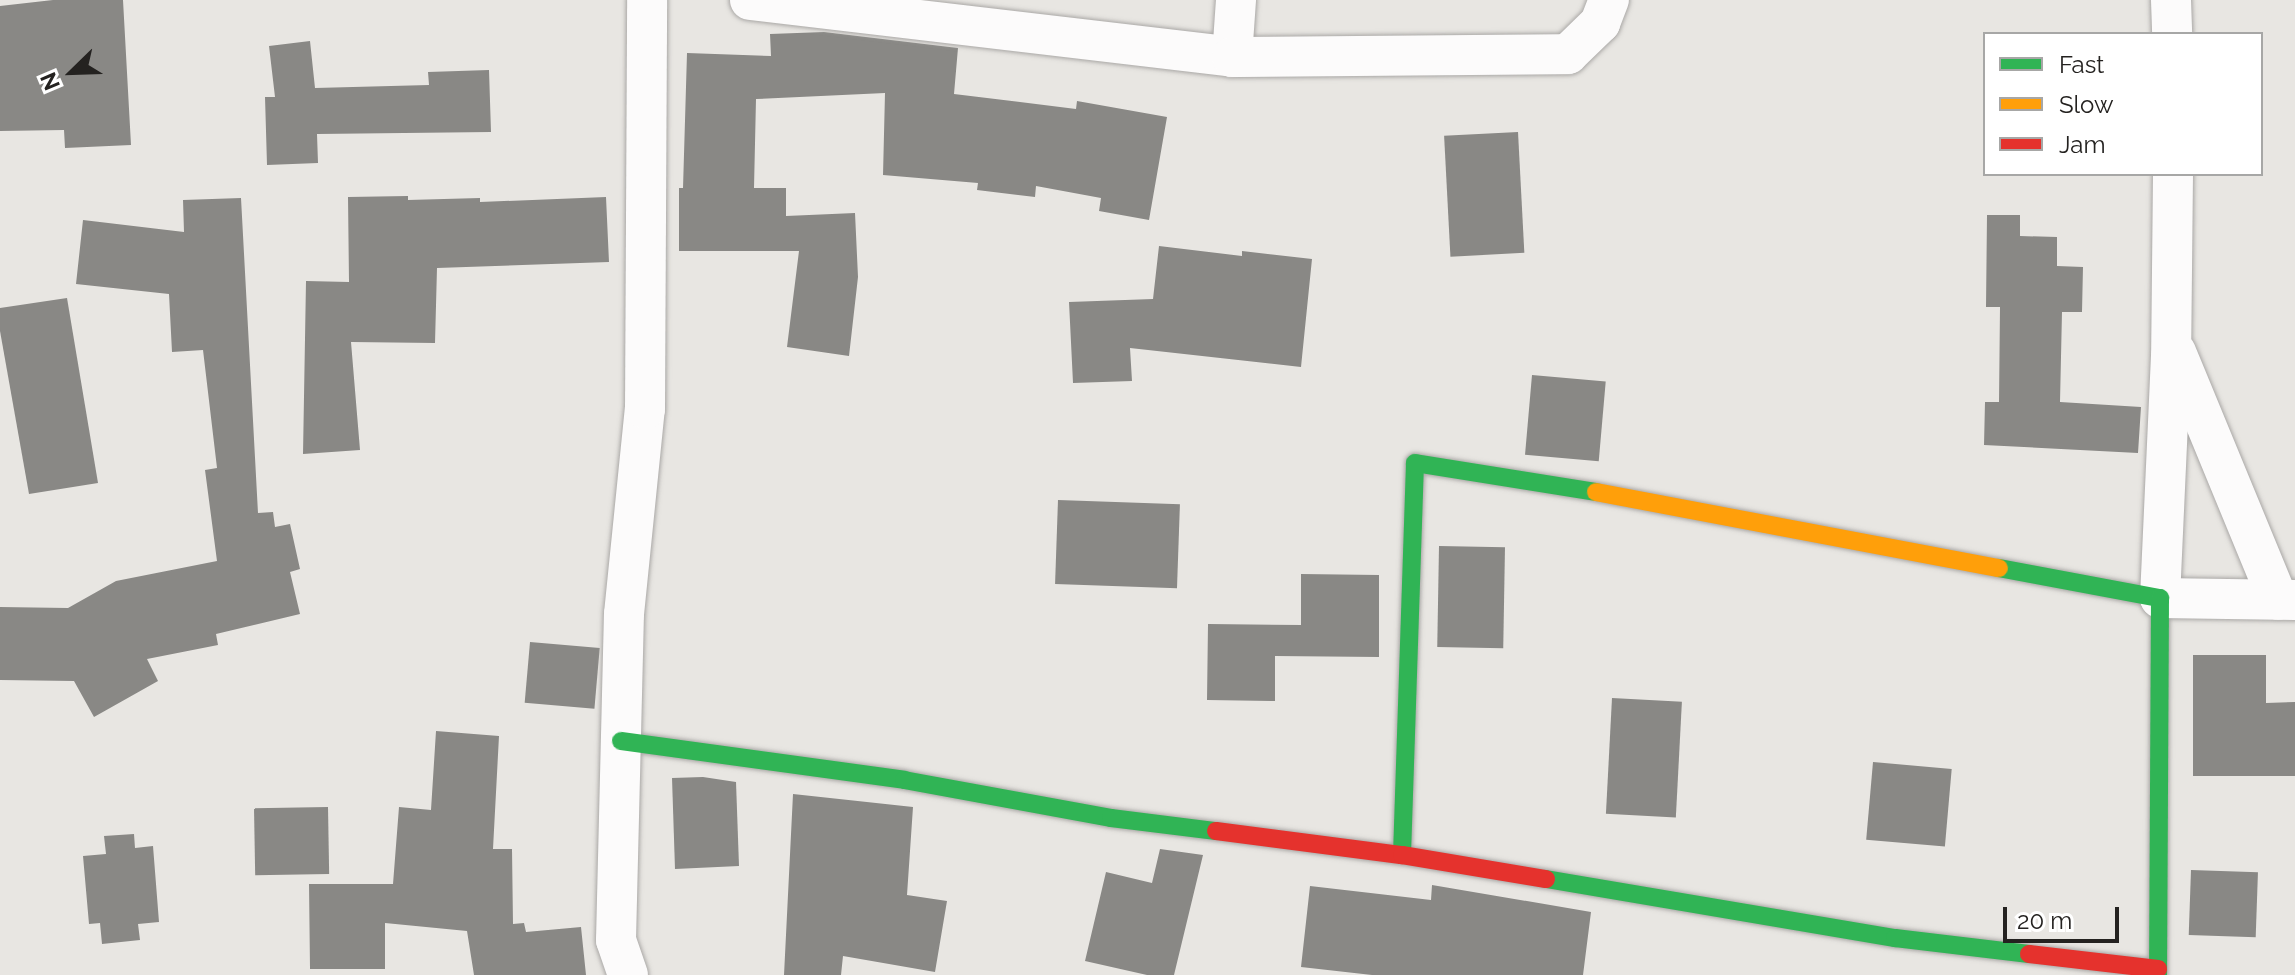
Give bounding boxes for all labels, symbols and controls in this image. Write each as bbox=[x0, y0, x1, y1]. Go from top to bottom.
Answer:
north arrow bbox=[32, 32, 112, 112]
legend bbox=[1983, 32, 2263, 176]
text: Fast bbox=[2059, 50, 2104, 79]
text: N bbox=[35, 69, 65, 94]
text: Slow bbox=[2059, 90, 2113, 119]
text: Jam bbox=[2059, 130, 2105, 159]
scale bar bbox=[2007, 891, 2123, 941]
text: 20 m bbox=[2017, 906, 2072, 935]

